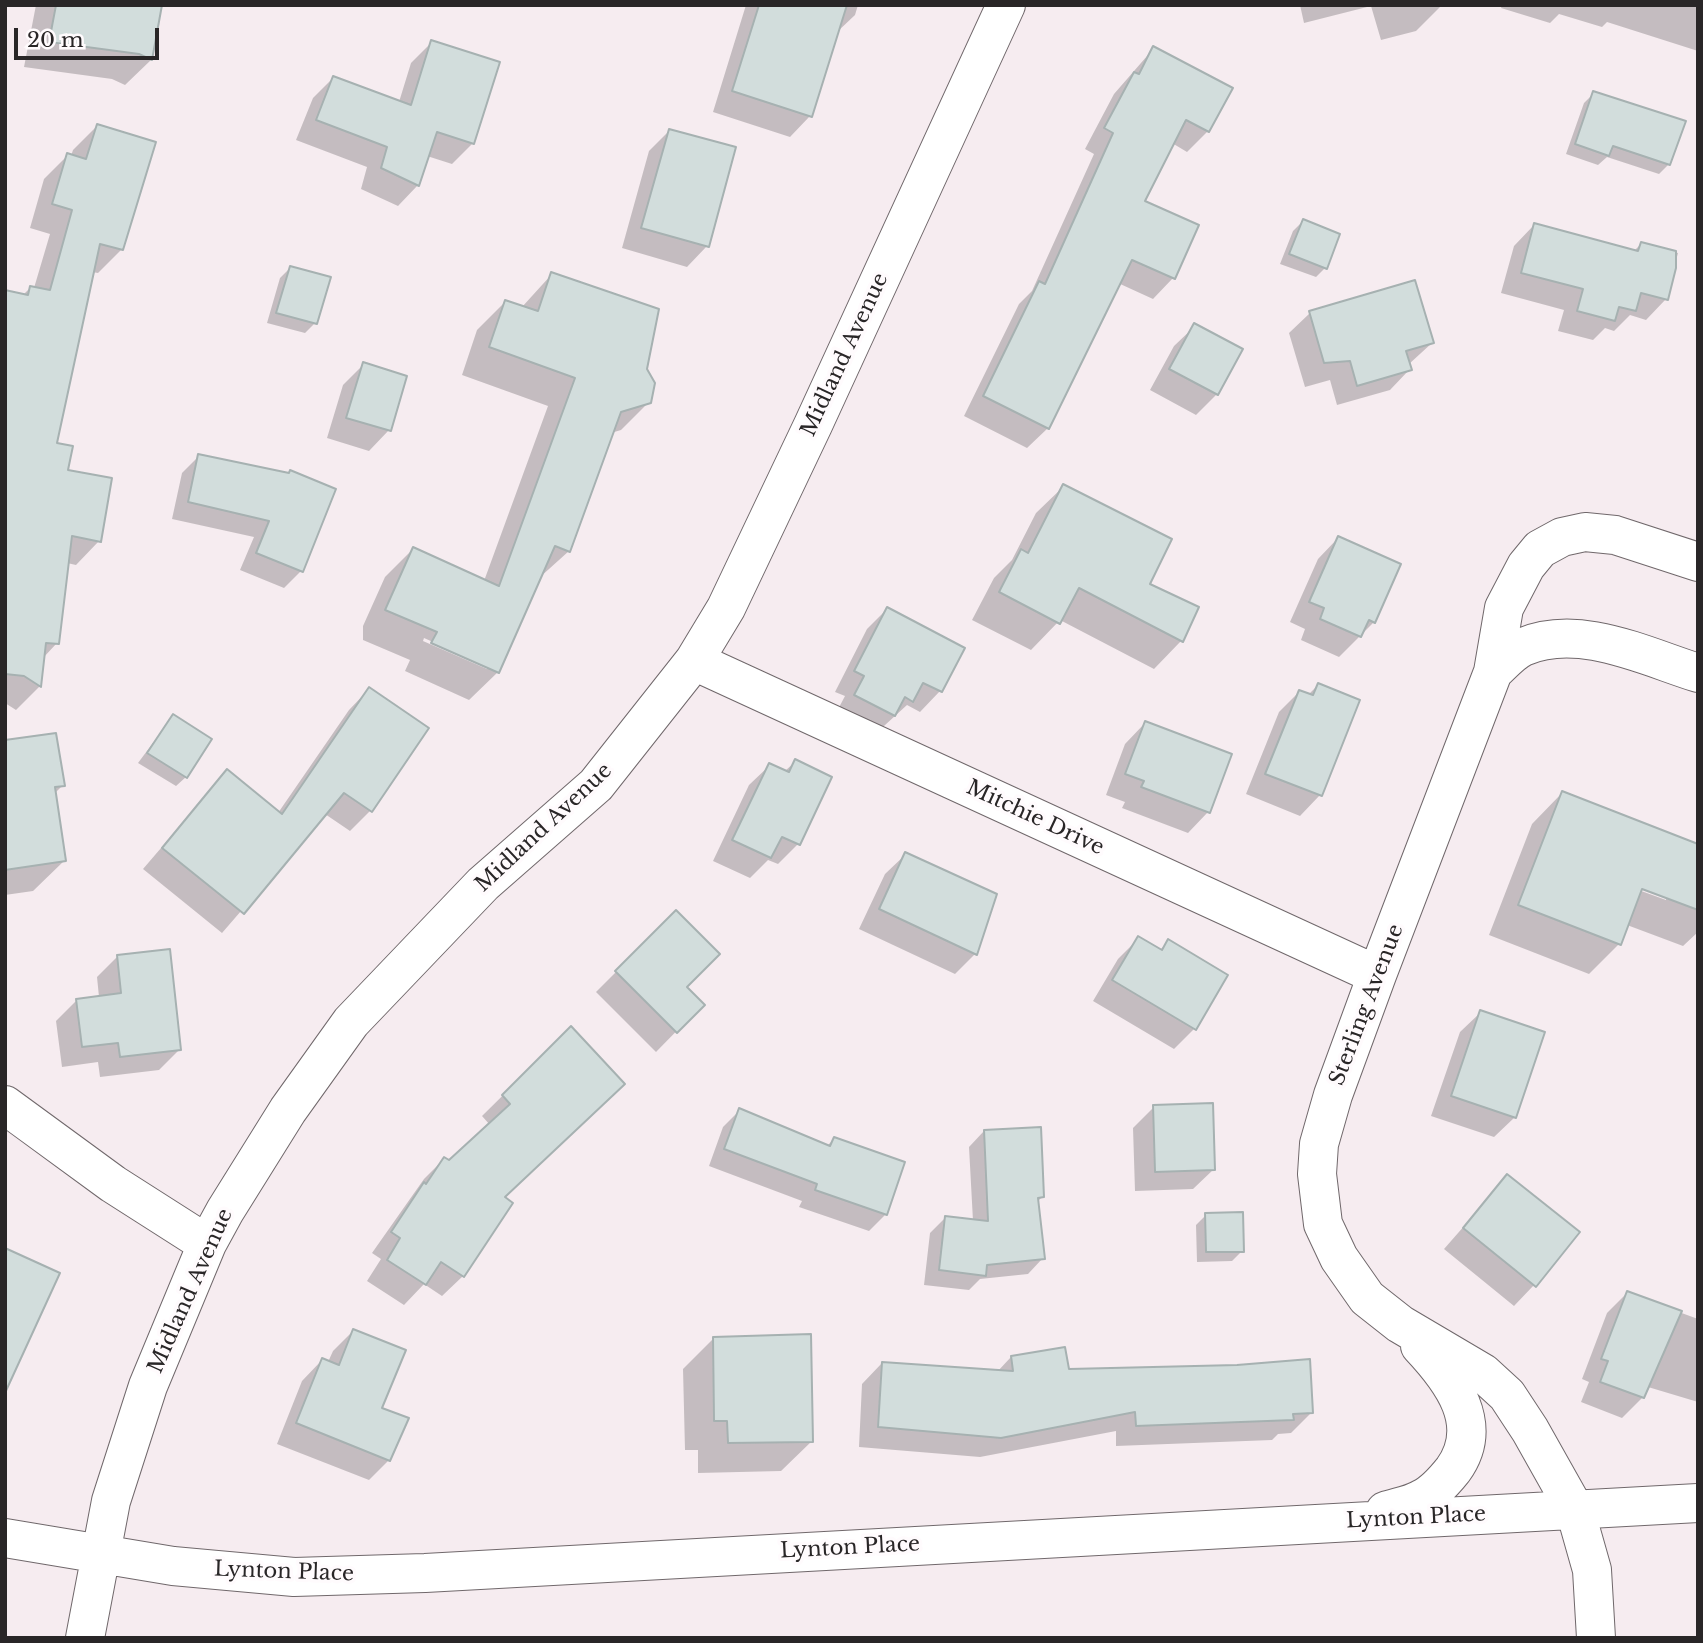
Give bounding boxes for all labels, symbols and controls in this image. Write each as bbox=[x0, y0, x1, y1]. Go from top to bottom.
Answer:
scale bar bbox=[18, 14, 163, 58]
text: 20 m bbox=[27, 27, 84, 53]
street label: Midland Avenue bbox=[796, 269, 894, 441]
street label: Midland Avenue bbox=[471, 758, 617, 898]
street label: Mitchie Drive bbox=[962, 775, 1108, 861]
street label: Sterling Avenue bbox=[1325, 921, 1409, 1089]
street label: Midland Avenue bbox=[143, 1205, 239, 1377]
street label: Lynton Place bbox=[1345, 1502, 1487, 1534]
street label: Lynton Place bbox=[779, 1532, 921, 1564]
street label: Lynton Place bbox=[214, 1557, 354, 1587]

